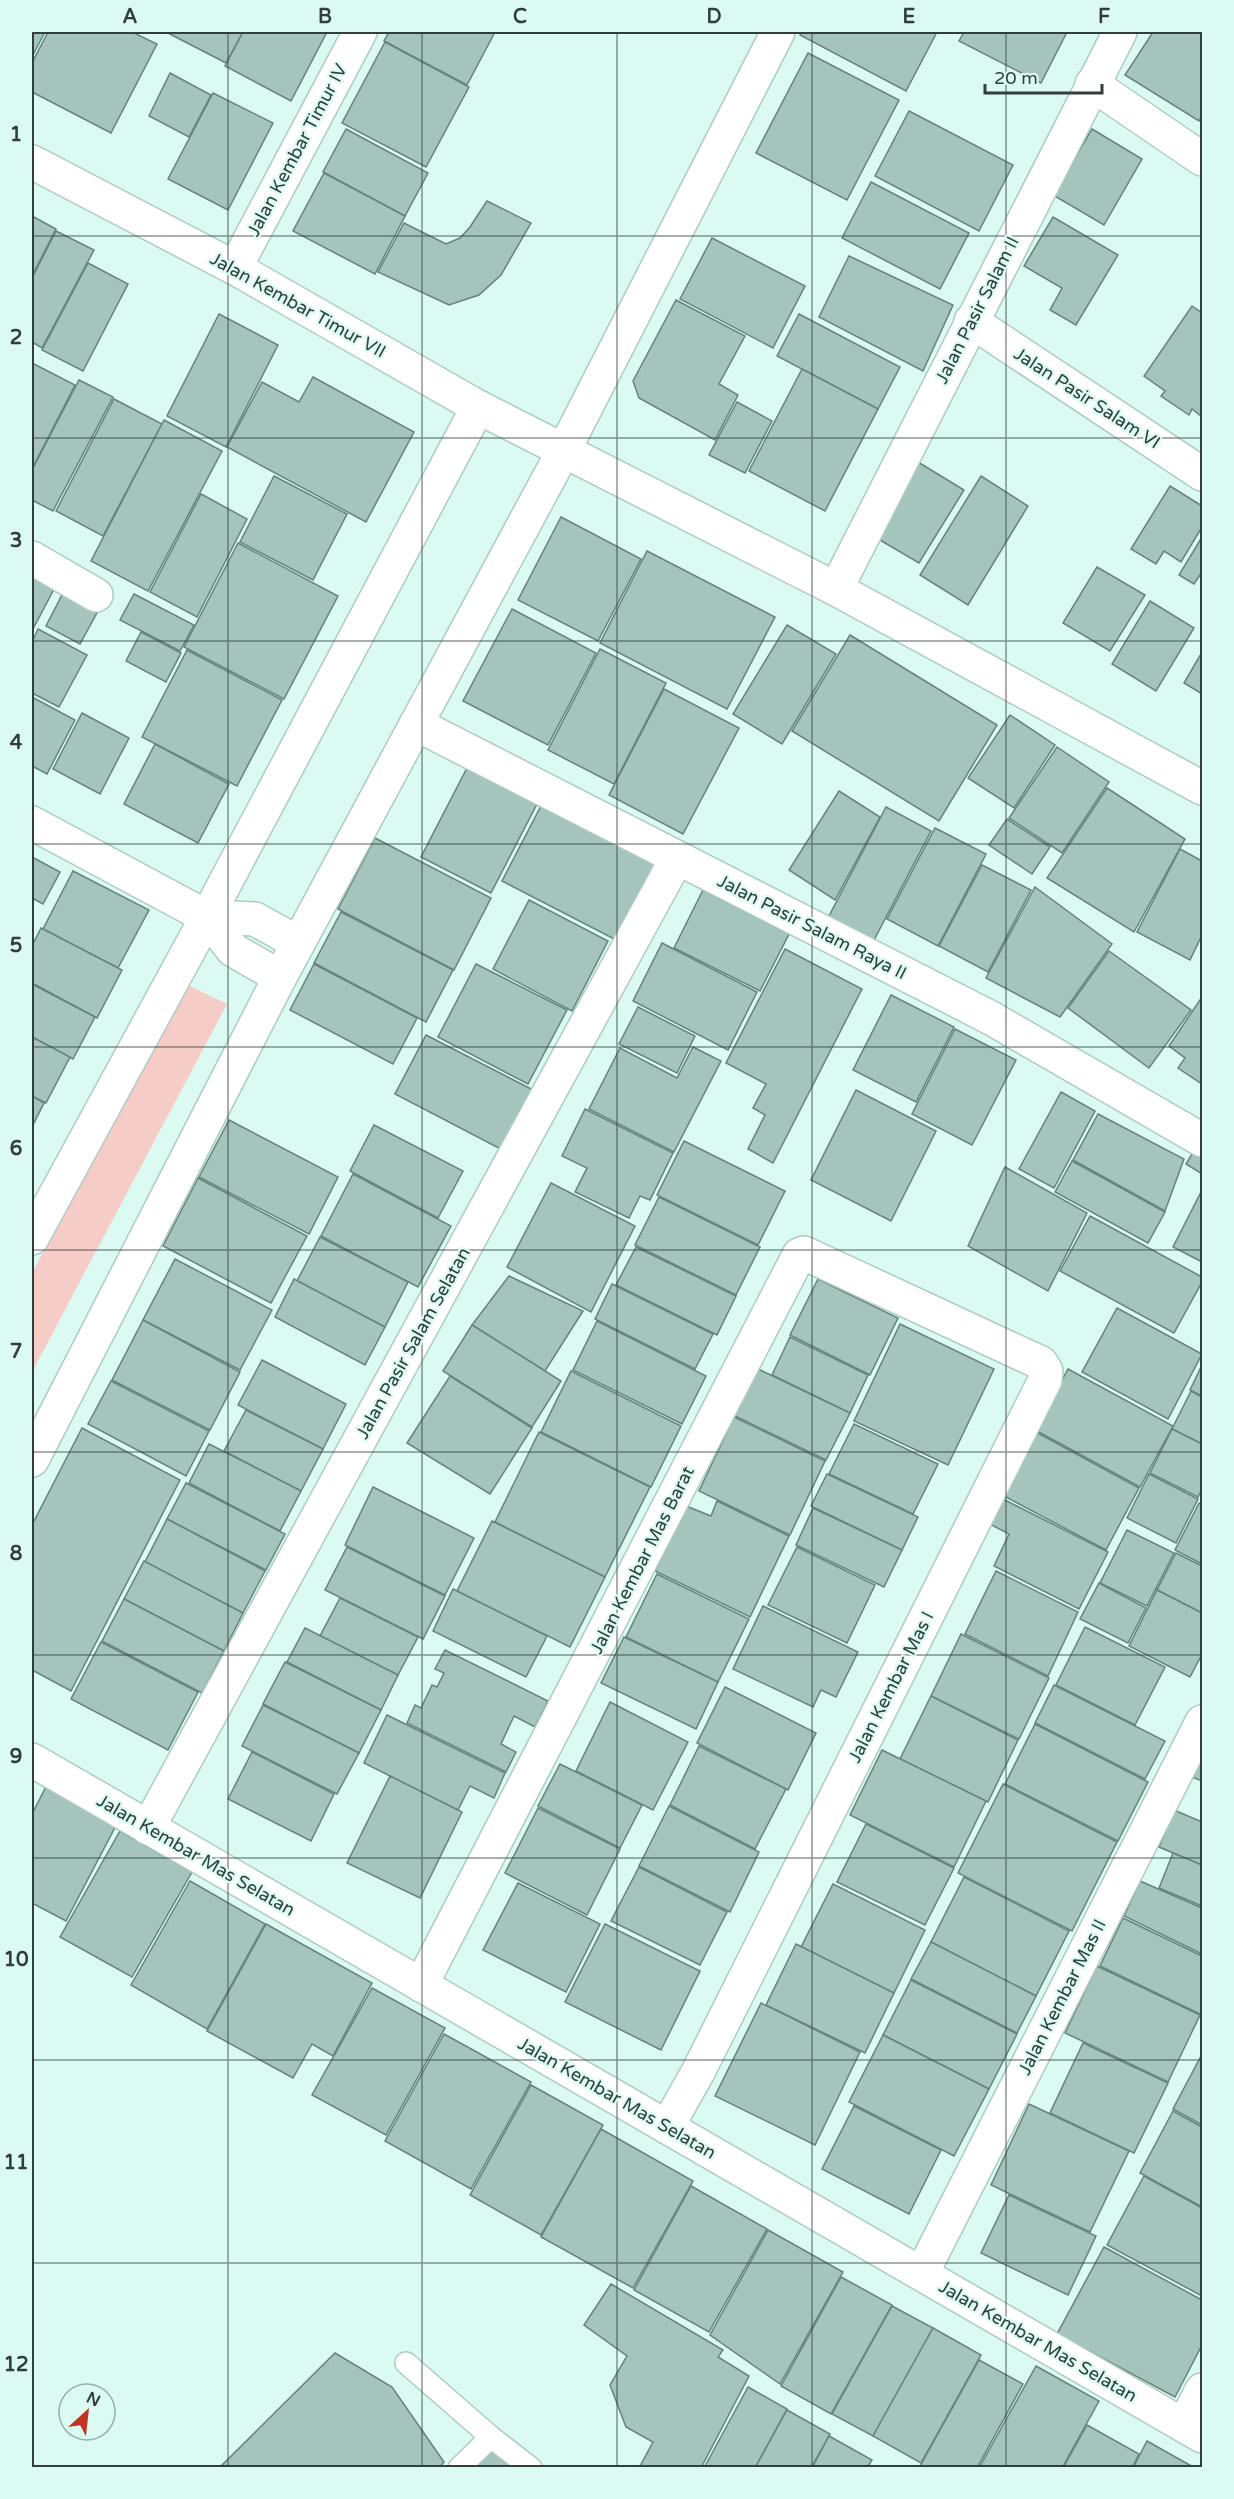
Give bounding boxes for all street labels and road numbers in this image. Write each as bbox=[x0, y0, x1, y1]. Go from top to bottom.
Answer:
street label: Jalan Kembar Timur IV bbox=[242, 59, 352, 240]
street label: Jalan Pasir Salam II bbox=[930, 233, 1024, 387]
street label: Jalan Kembar Timur VII bbox=[206, 247, 390, 363]
street label: Jalan Pasir Salam VI bbox=[1010, 343, 1164, 453]
street label: Jalan Pasir Salam Raya II bbox=[714, 870, 910, 984]
street label: Jalan Pasir Salam Selatan bbox=[351, 1243, 475, 1443]
street label: Jalan Kembar Mas Barat bbox=[585, 1462, 699, 1658]
street label: Jalan Kembar Mas I bbox=[843, 1608, 939, 1766]
street label: Jalan Kembar Mas Selatan bbox=[93, 1789, 299, 1921]
street label: Jalan Kembar Mas II bbox=[1013, 1916, 1111, 2078]
street label: Jalan Kembar Mas Selatan bbox=[514, 2032, 720, 2164]
street label: Jalan Kembar Mas Selatan bbox=[935, 2275, 1141, 2407]

